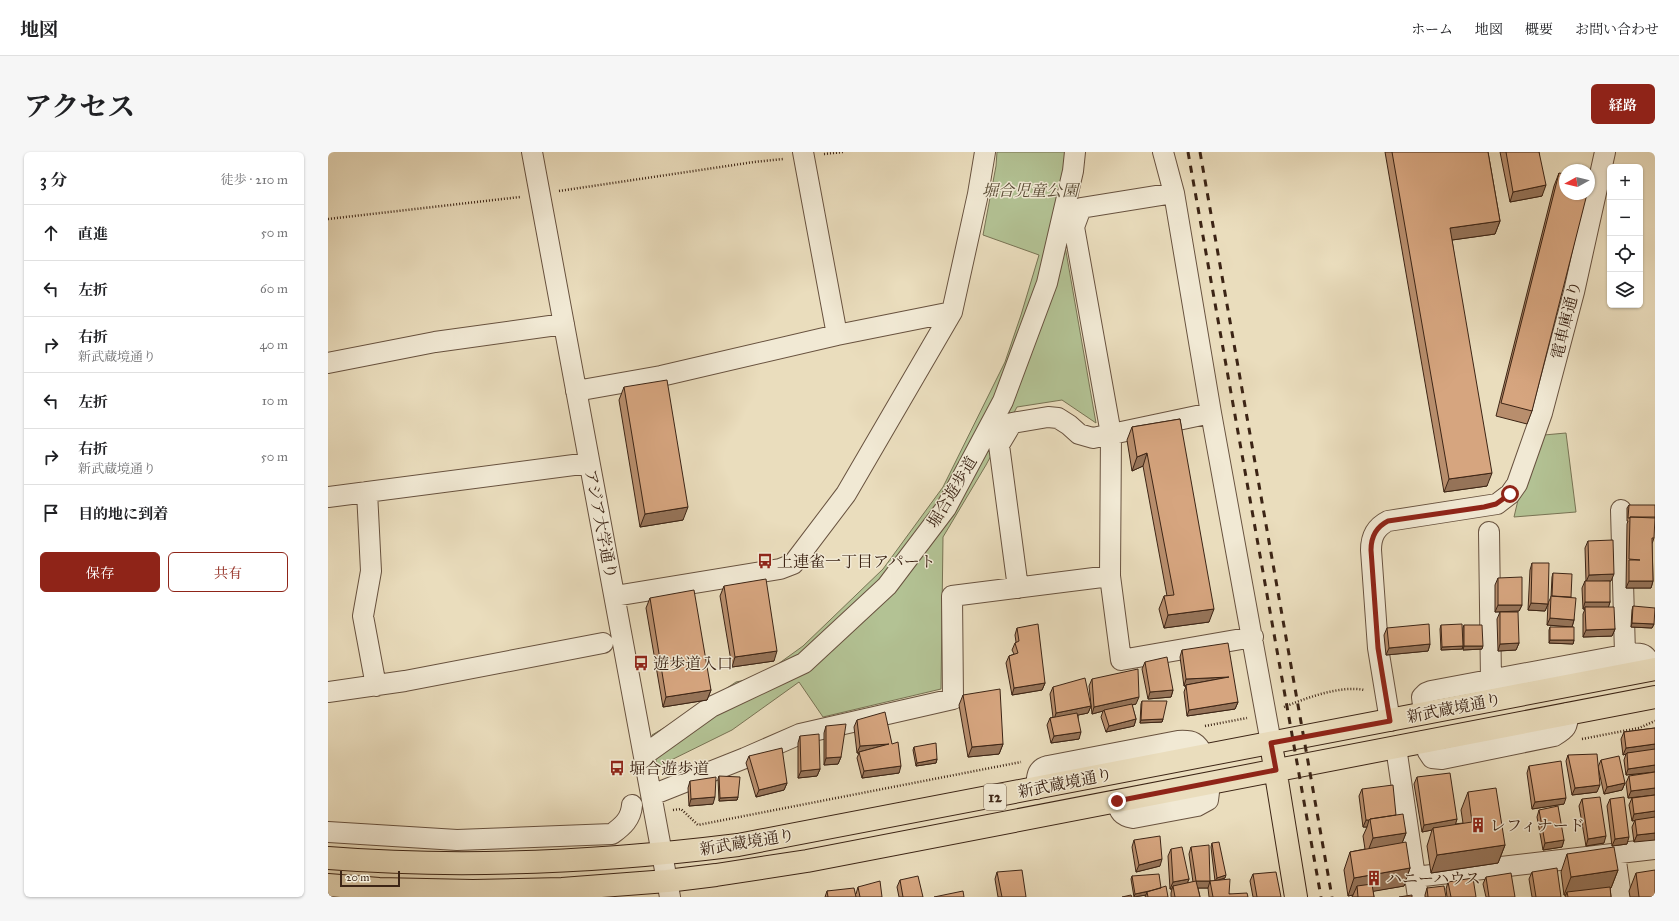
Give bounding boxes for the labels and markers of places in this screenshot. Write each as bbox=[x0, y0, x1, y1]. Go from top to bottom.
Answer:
bus stop icon: 上連雀一丁目アパート bbox=[756, 552, 774, 570]
place label: 上連雀一丁目アパート bbox=[777, 552, 936, 571]
bus stop icon: 遊歩道入口 bbox=[632, 654, 650, 672]
place label: 遊歩道入口 bbox=[653, 654, 733, 673]
bus stop icon: 堀合遊歩道 bbox=[608, 759, 626, 777]
place label: 堀合遊歩道 bbox=[629, 759, 709, 778]
building icon: レフィナード bbox=[1469, 816, 1487, 834]
place label: レフィナード bbox=[1490, 816, 1585, 835]
building icon: ハニーハウス bbox=[1365, 869, 1383, 887]
place label: ハニーハウス bbox=[1386, 869, 1481, 888]

